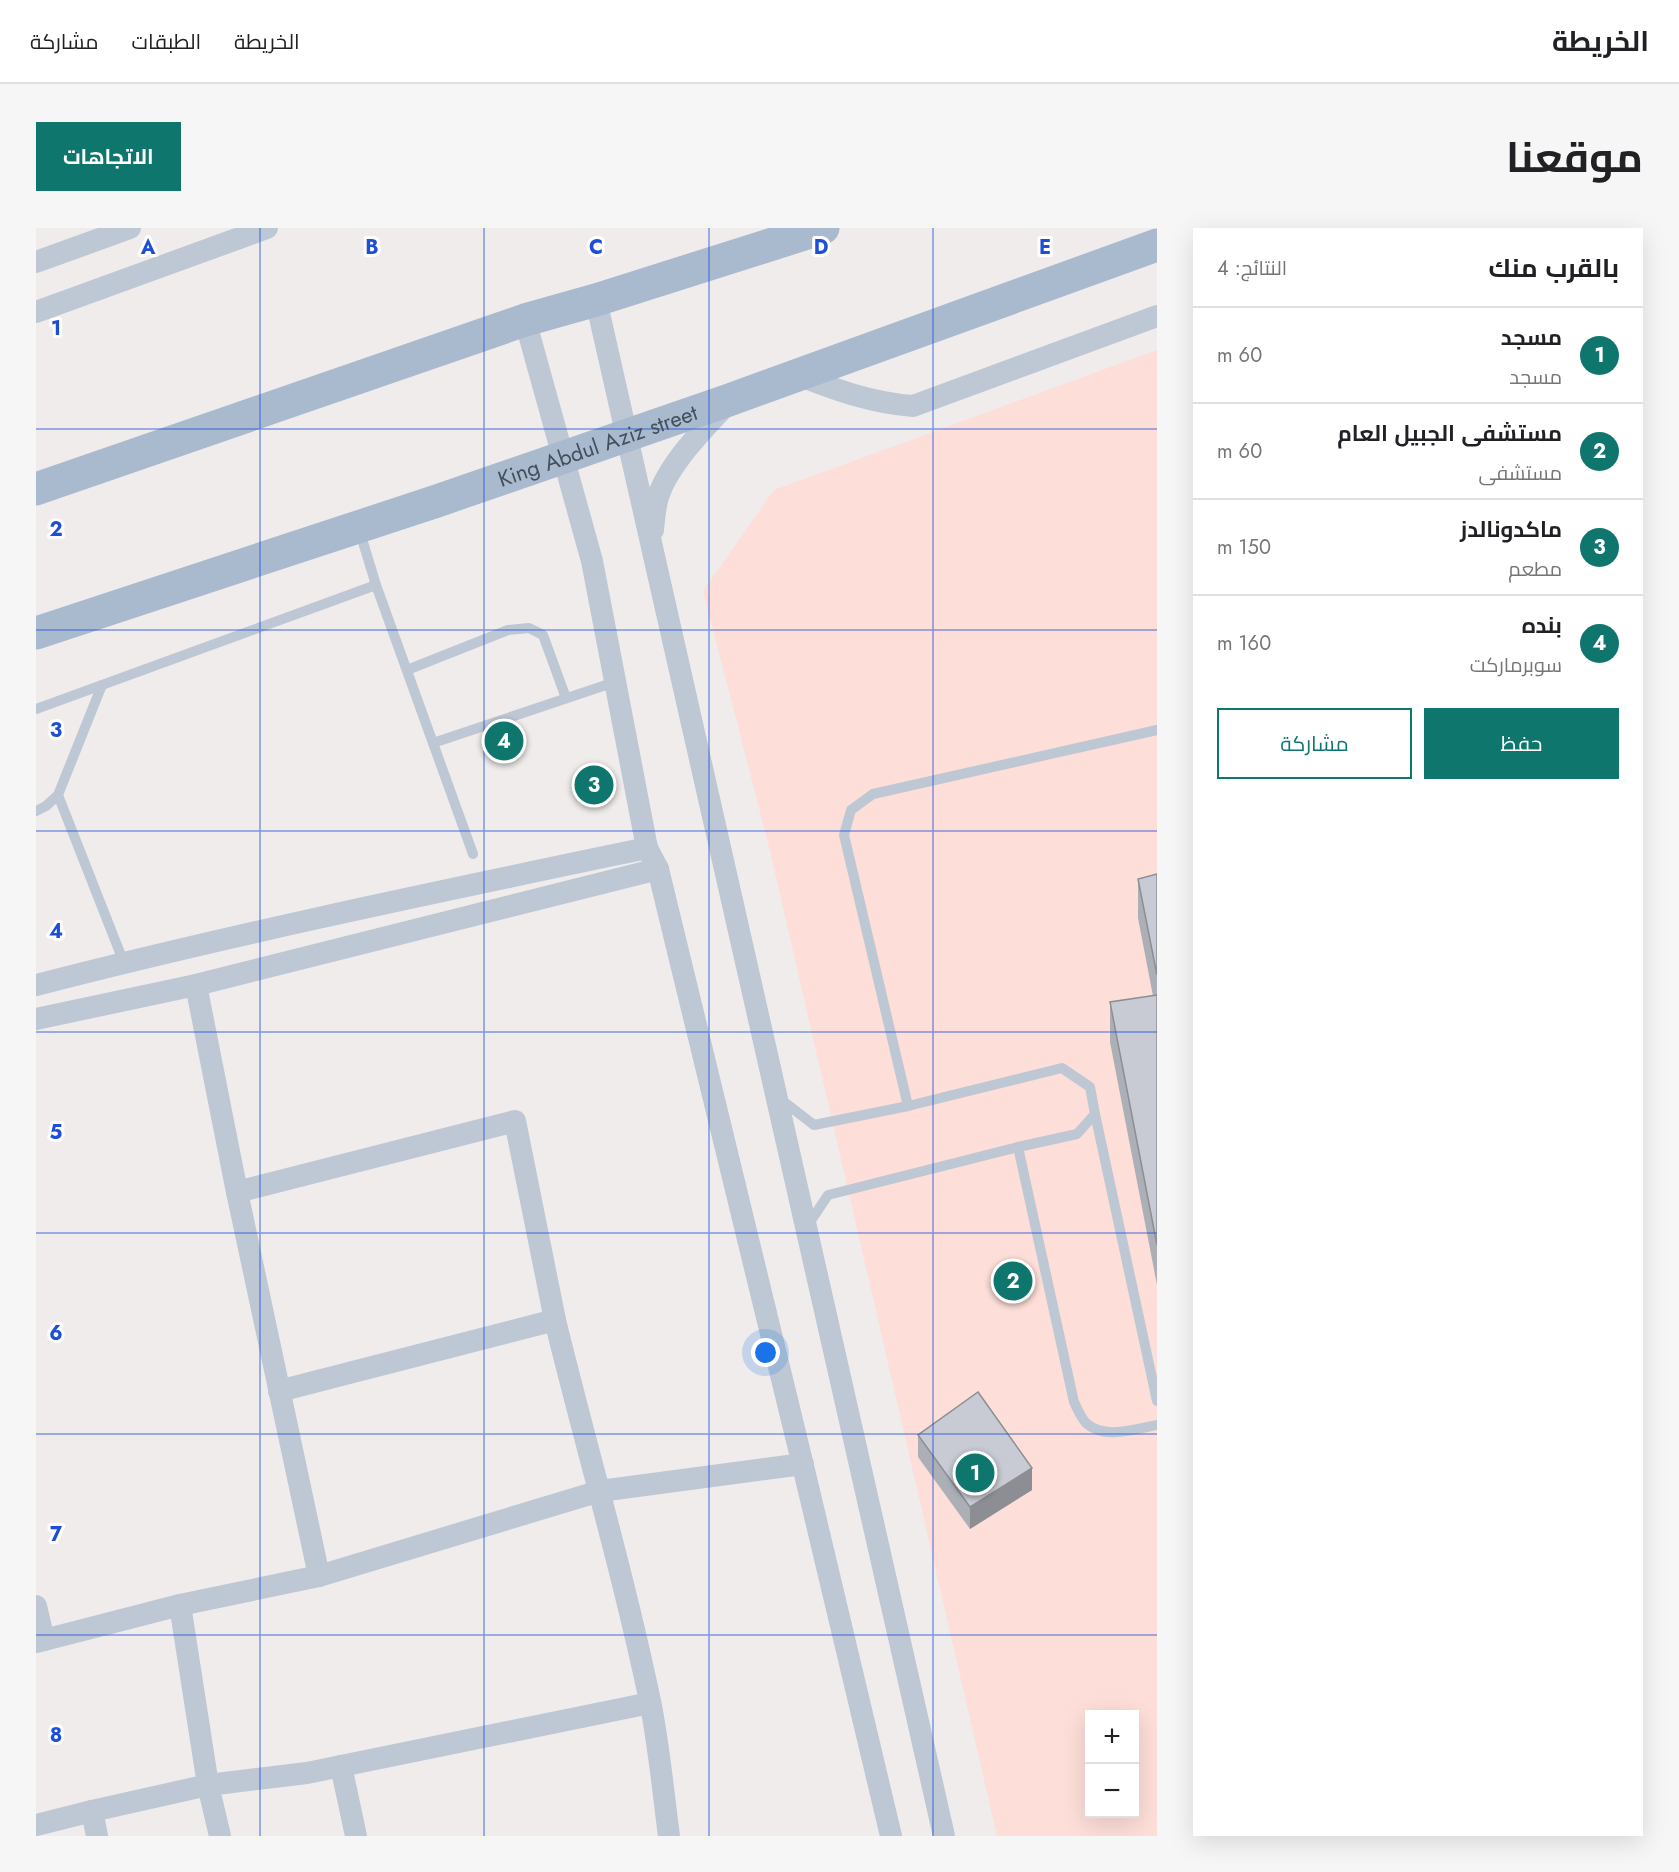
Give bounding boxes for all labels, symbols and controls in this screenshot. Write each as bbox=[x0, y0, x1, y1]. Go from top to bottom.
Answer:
text: الخريطة bbox=[1552, 21, 1649, 62]
text: مشاركة bbox=[30, 27, 99, 57]
text: الطبقات bbox=[132, 27, 201, 57]
text: الخريطة bbox=[234, 27, 300, 57]
button: الاتجاهات bbox=[36, 122, 181, 191]
text: موقعنا bbox=[1506, 127, 1643, 188]
text: A bbox=[140, 233, 156, 262]
text: B bbox=[365, 233, 379, 262]
text: C bbox=[589, 233, 603, 262]
text: D bbox=[814, 233, 828, 262]
text: E bbox=[1039, 233, 1051, 262]
text: بالقرب منك bbox=[1489, 249, 1619, 287]
text: النتائج: 4 bbox=[1217, 254, 1287, 283]
text: 1 bbox=[51, 314, 61, 343]
text: مسجد bbox=[1501, 321, 1562, 353]
text: 60 m bbox=[1217, 341, 1262, 370]
text: 1 bbox=[1594, 341, 1605, 370]
text: مسجد bbox=[1509, 363, 1562, 392]
street label: King Abdul Aziz street bbox=[493, 396, 702, 495]
text: مستشفى الجبيل العام bbox=[1337, 417, 1562, 449]
text: 60 m bbox=[1217, 437, 1262, 466]
text: 2 bbox=[1593, 437, 1606, 466]
text: مستشفى bbox=[1478, 459, 1562, 488]
text: ماكدونالدز bbox=[1460, 513, 1562, 545]
text: 2 bbox=[49, 515, 63, 544]
text: 150 m bbox=[1217, 533, 1271, 562]
text: 3 bbox=[1593, 533, 1606, 562]
text: مطعم bbox=[1508, 555, 1562, 584]
text: بنده bbox=[1522, 609, 1562, 641]
text: 160 m bbox=[1217, 629, 1271, 658]
text: 4 bbox=[1593, 629, 1606, 658]
text: سوبرماركت bbox=[1470, 651, 1562, 680]
button: مشاركة bbox=[1217, 708, 1412, 779]
button: حفظ bbox=[1424, 708, 1619, 779]
text: 3 bbox=[50, 716, 62, 745]
pin: 4 bbox=[484, 718, 524, 764]
pin: 3 bbox=[574, 762, 614, 808]
text: 4 bbox=[49, 917, 63, 946]
text: 5 bbox=[50, 1118, 63, 1147]
pin: 2 bbox=[994, 1258, 1032, 1304]
text: 6 bbox=[49, 1319, 63, 1348]
your location bbox=[751, 1338, 780, 1367]
pin: 1 bbox=[956, 1450, 994, 1496]
text: 7 bbox=[50, 1520, 63, 1549]
map controls bbox=[1085, 1710, 1139, 1818]
button: + bbox=[1085, 1710, 1139, 1764]
text: 8 bbox=[50, 1721, 62, 1750]
button: − bbox=[1085, 1764, 1139, 1818]

